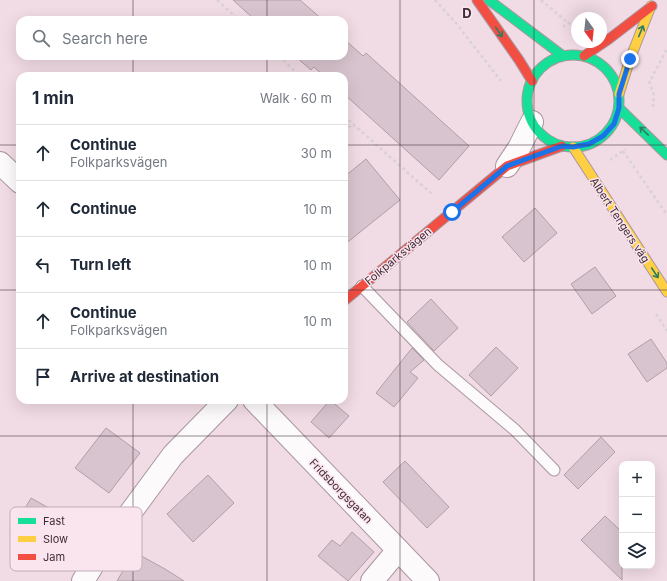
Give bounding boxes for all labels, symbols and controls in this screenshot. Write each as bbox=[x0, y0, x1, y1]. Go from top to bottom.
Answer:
text: D bbox=[462, 5, 472, 21]
north arrow bbox=[571, 12, 607, 48]
search box bbox=[16, 16, 348, 60]
one-way arrow bbox=[495, 26, 503, 37]
one-way arrow bbox=[638, 26, 646, 38]
icon: search bbox=[30, 27, 52, 49]
text: Search here bbox=[62, 29, 148, 48]
route end bbox=[621, 50, 639, 68]
text: 1 min bbox=[32, 88, 74, 108]
text: Walk · 60 m bbox=[260, 90, 332, 106]
one-way arrow bbox=[639, 127, 649, 136]
text: Continue bbox=[70, 135, 137, 154]
icon: ahead bbox=[32, 142, 54, 164]
text: 30 m bbox=[301, 145, 332, 161]
text: Folkparksvägen bbox=[70, 154, 168, 170]
street label: Albert Tengers väg bbox=[587, 175, 653, 265]
icon: ahead bbox=[32, 198, 54, 220]
text: Continue bbox=[70, 199, 137, 218]
text: 10 m bbox=[303, 201, 332, 217]
route start bbox=[443, 203, 461, 221]
street label: Folkparksvägen bbox=[362, 224, 434, 288]
icon: left bbox=[32, 254, 54, 276]
text: Turn left bbox=[70, 255, 131, 274]
text: 10 m bbox=[303, 257, 332, 273]
one-way arrow bbox=[651, 268, 659, 279]
text: Continue bbox=[70, 303, 137, 322]
icon: ahead bbox=[32, 310, 54, 332]
text: 10 m bbox=[303, 313, 332, 329]
text: Folkparksvägen bbox=[70, 322, 168, 338]
icon: arrive bbox=[32, 366, 54, 388]
text: Arrive at destination bbox=[70, 367, 219, 386]
street label: Fridsborgsgatan bbox=[307, 456, 375, 526]
map controls bbox=[619, 461, 655, 569]
button: + bbox=[619, 461, 655, 497]
button: − bbox=[619, 497, 655, 533]
legend bbox=[10, 507, 142, 571]
text: Fast bbox=[43, 514, 65, 528]
text: Slow bbox=[43, 532, 68, 546]
button: layers bbox=[619, 533, 655, 569]
text: Jam bbox=[43, 550, 65, 564]

